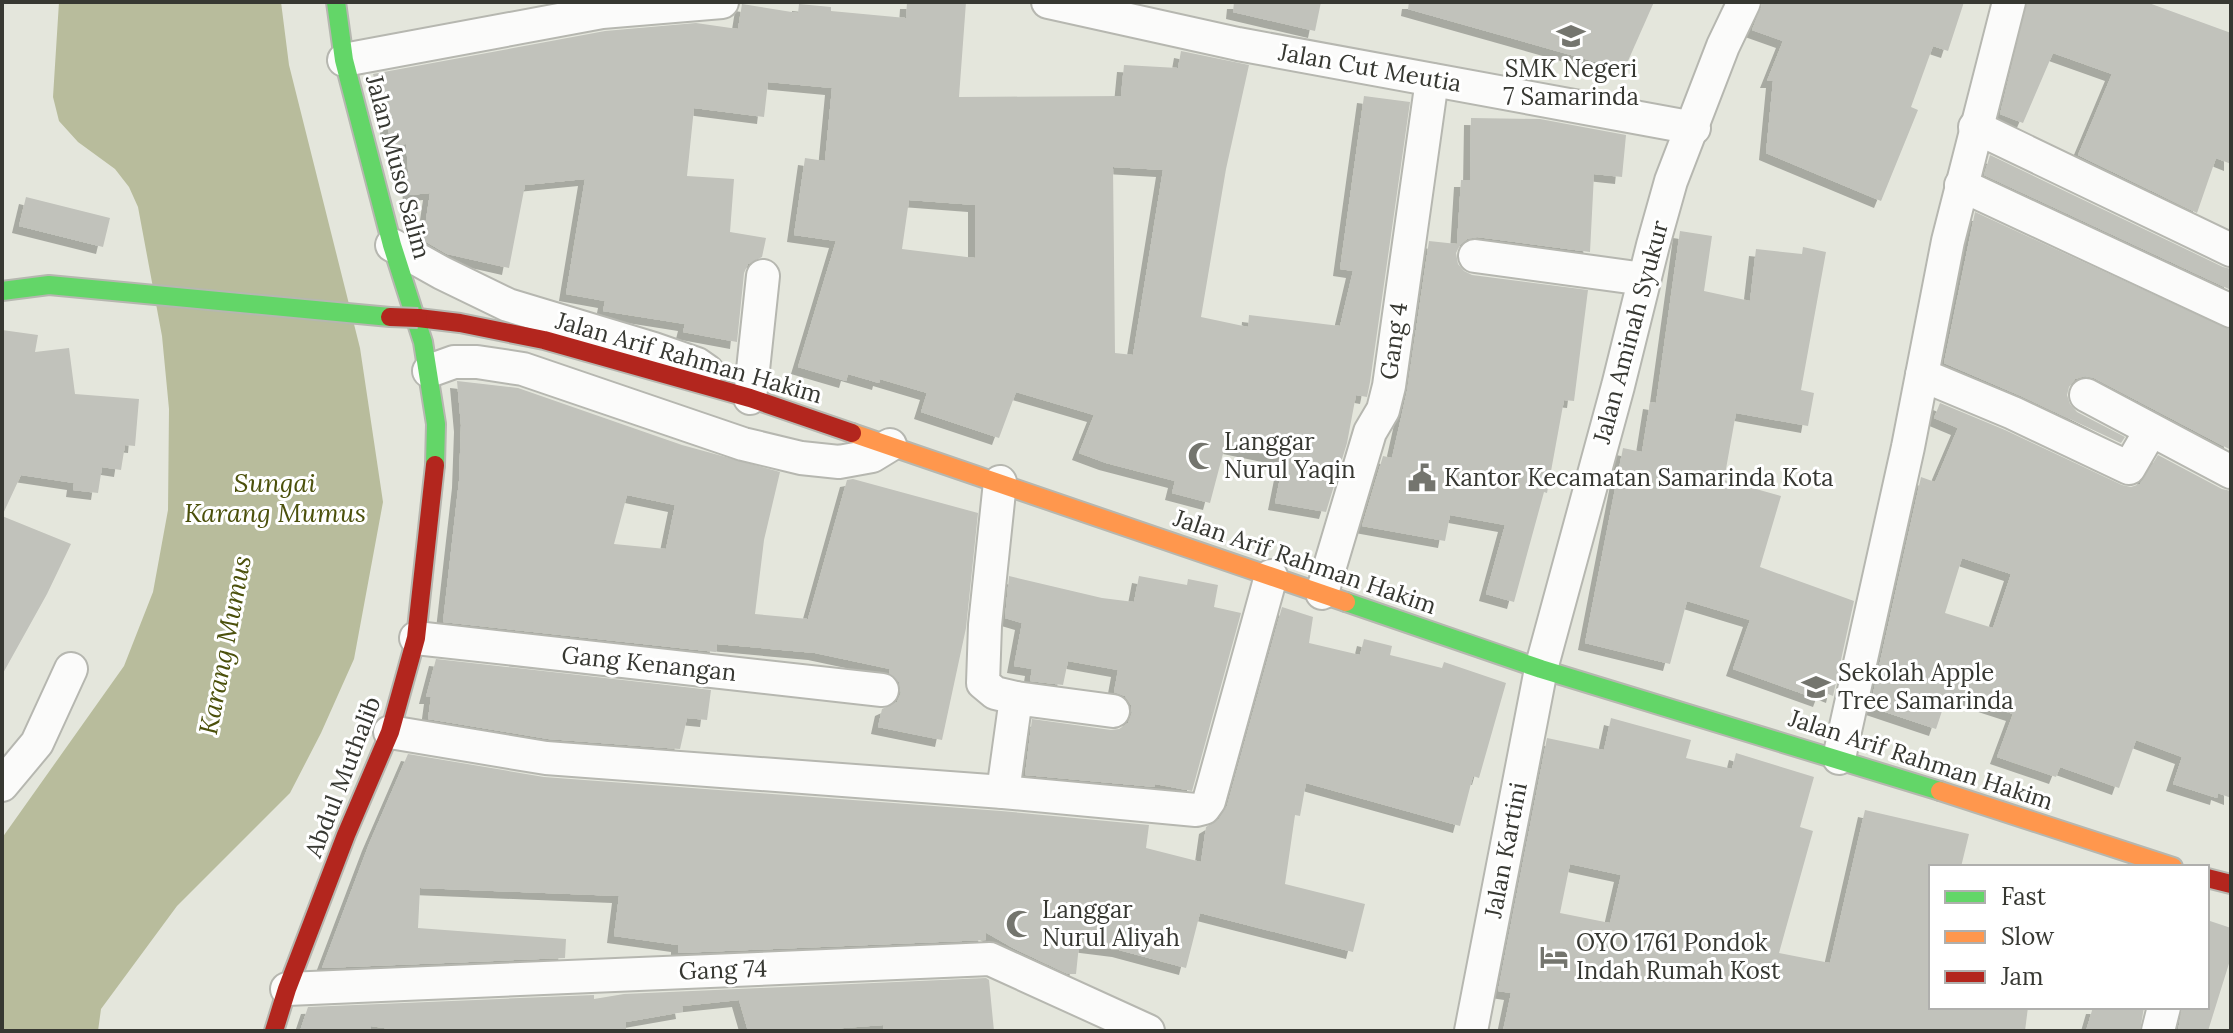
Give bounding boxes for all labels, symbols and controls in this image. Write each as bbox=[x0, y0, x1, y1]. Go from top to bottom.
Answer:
school or university icon: SMK Negeri 7 Samarinda bbox=[1556, 21, 1586, 51]
street label: Jalan Cut Meutia bbox=[1275, 36, 1464, 99]
place label: SMK Negeri 7 Samarinda bbox=[1503, 53, 1639, 112]
street label: Jalan Muso Salim bbox=[359, 70, 438, 262]
street label: Jalan Aminah Syukur bbox=[1586, 216, 1675, 448]
street label: Gang 4 bbox=[1373, 300, 1414, 382]
street label: Jalan Arif Rahman Hakim bbox=[551, 304, 826, 410]
place label: Langgar Nurul Yaqin bbox=[1224, 426, 1356, 485]
mosque icon: Langgar Nurul Yaqin bbox=[1187, 441, 1217, 471]
place label: Kantor Kecamatan Samarinda Kota bbox=[1444, 462, 1834, 493]
public building icon: Kantor Kecamatan Samarinda Kota bbox=[1407, 463, 1437, 493]
water label: Sungai Karang Mumus bbox=[184, 466, 366, 529]
street label: Jalan Arif Rahman Hakim bbox=[1169, 502, 1441, 621]
water label: Karang Mumus bbox=[191, 553, 258, 737]
street label: Gang Kenangan bbox=[560, 639, 738, 688]
place label: Sekolah Apple Tree Samarinda bbox=[1838, 657, 2014, 716]
school or university icon: Sekolah Apple Tree Samarinda bbox=[1801, 672, 1831, 702]
street label: Abdul Muthalib bbox=[297, 692, 387, 863]
street label: Jalan Arif Rahman Hakim bbox=[1784, 702, 2057, 817]
street label: Jalan Kartini bbox=[1477, 779, 1534, 921]
legend bbox=[1929, 865, 2209, 1009]
text: Fast bbox=[2001, 881, 2047, 912]
place label: Langgar Nurul Aliyah bbox=[1042, 894, 1180, 953]
mosque icon: Langgar Nurul Aliyah bbox=[1005, 909, 1035, 939]
text: Slow bbox=[2001, 921, 2055, 952]
place label: OYO 1761 Pondok Indah Rumah Kost bbox=[1576, 927, 1781, 986]
hotel icon: OYO 1761 Pondok Indah Rumah Kost bbox=[1539, 942, 1569, 972]
street label: Gang 74 bbox=[678, 952, 768, 987]
text: Jam bbox=[2000, 961, 2043, 992]

